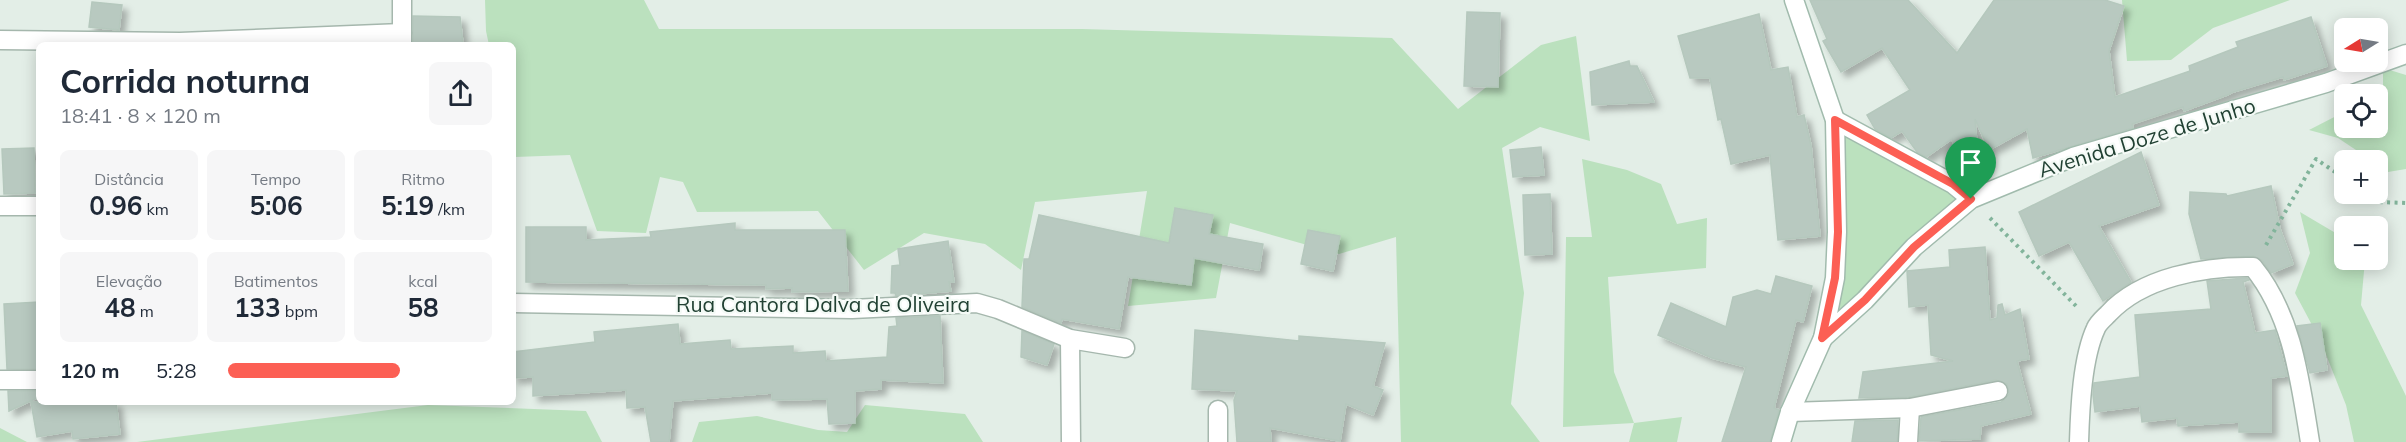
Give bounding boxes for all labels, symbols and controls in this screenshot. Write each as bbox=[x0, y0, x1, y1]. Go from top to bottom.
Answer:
north arrow bbox=[2334, 18, 2388, 72]
map controls bbox=[2334, 18, 2388, 270]
text: Corrida noturna bbox=[60, 60, 310, 101]
button: share bbox=[429, 62, 492, 125]
button: locate bbox=[2334, 84, 2388, 138]
street label: Avenida Doze de Junho bbox=[2035, 92, 2258, 182]
text: 18:41 · 8 × 120 m bbox=[60, 103, 221, 128]
pin bbox=[1945, 137, 1996, 199]
icon: arrive bbox=[1954, 146, 1987, 179]
button: + bbox=[2334, 150, 2388, 204]
text: Distância bbox=[94, 169, 164, 189]
text: Tempo bbox=[251, 169, 301, 189]
text: Ritmo bbox=[401, 169, 445, 189]
text: 0.96 bbox=[89, 189, 142, 222]
text: 5:06 bbox=[249, 189, 303, 222]
text: 5:19 bbox=[381, 189, 434, 222]
text: km bbox=[142, 199, 169, 219]
text: /km bbox=[434, 199, 465, 219]
button: − bbox=[2334, 216, 2388, 270]
text: Elevação bbox=[96, 271, 162, 291]
text: Batimentos bbox=[234, 271, 318, 291]
text: kcal bbox=[408, 271, 438, 291]
text: 48 bbox=[104, 291, 135, 324]
text: 133 bbox=[234, 291, 281, 324]
text: 58 bbox=[407, 291, 439, 324]
street label: Rua Cantora Dalva de Oliveira bbox=[676, 291, 970, 317]
text: m bbox=[135, 301, 154, 321]
text: bpm bbox=[281, 301, 318, 321]
text: 120 m bbox=[60, 358, 119, 383]
text: 5:28 bbox=[156, 358, 197, 383]

